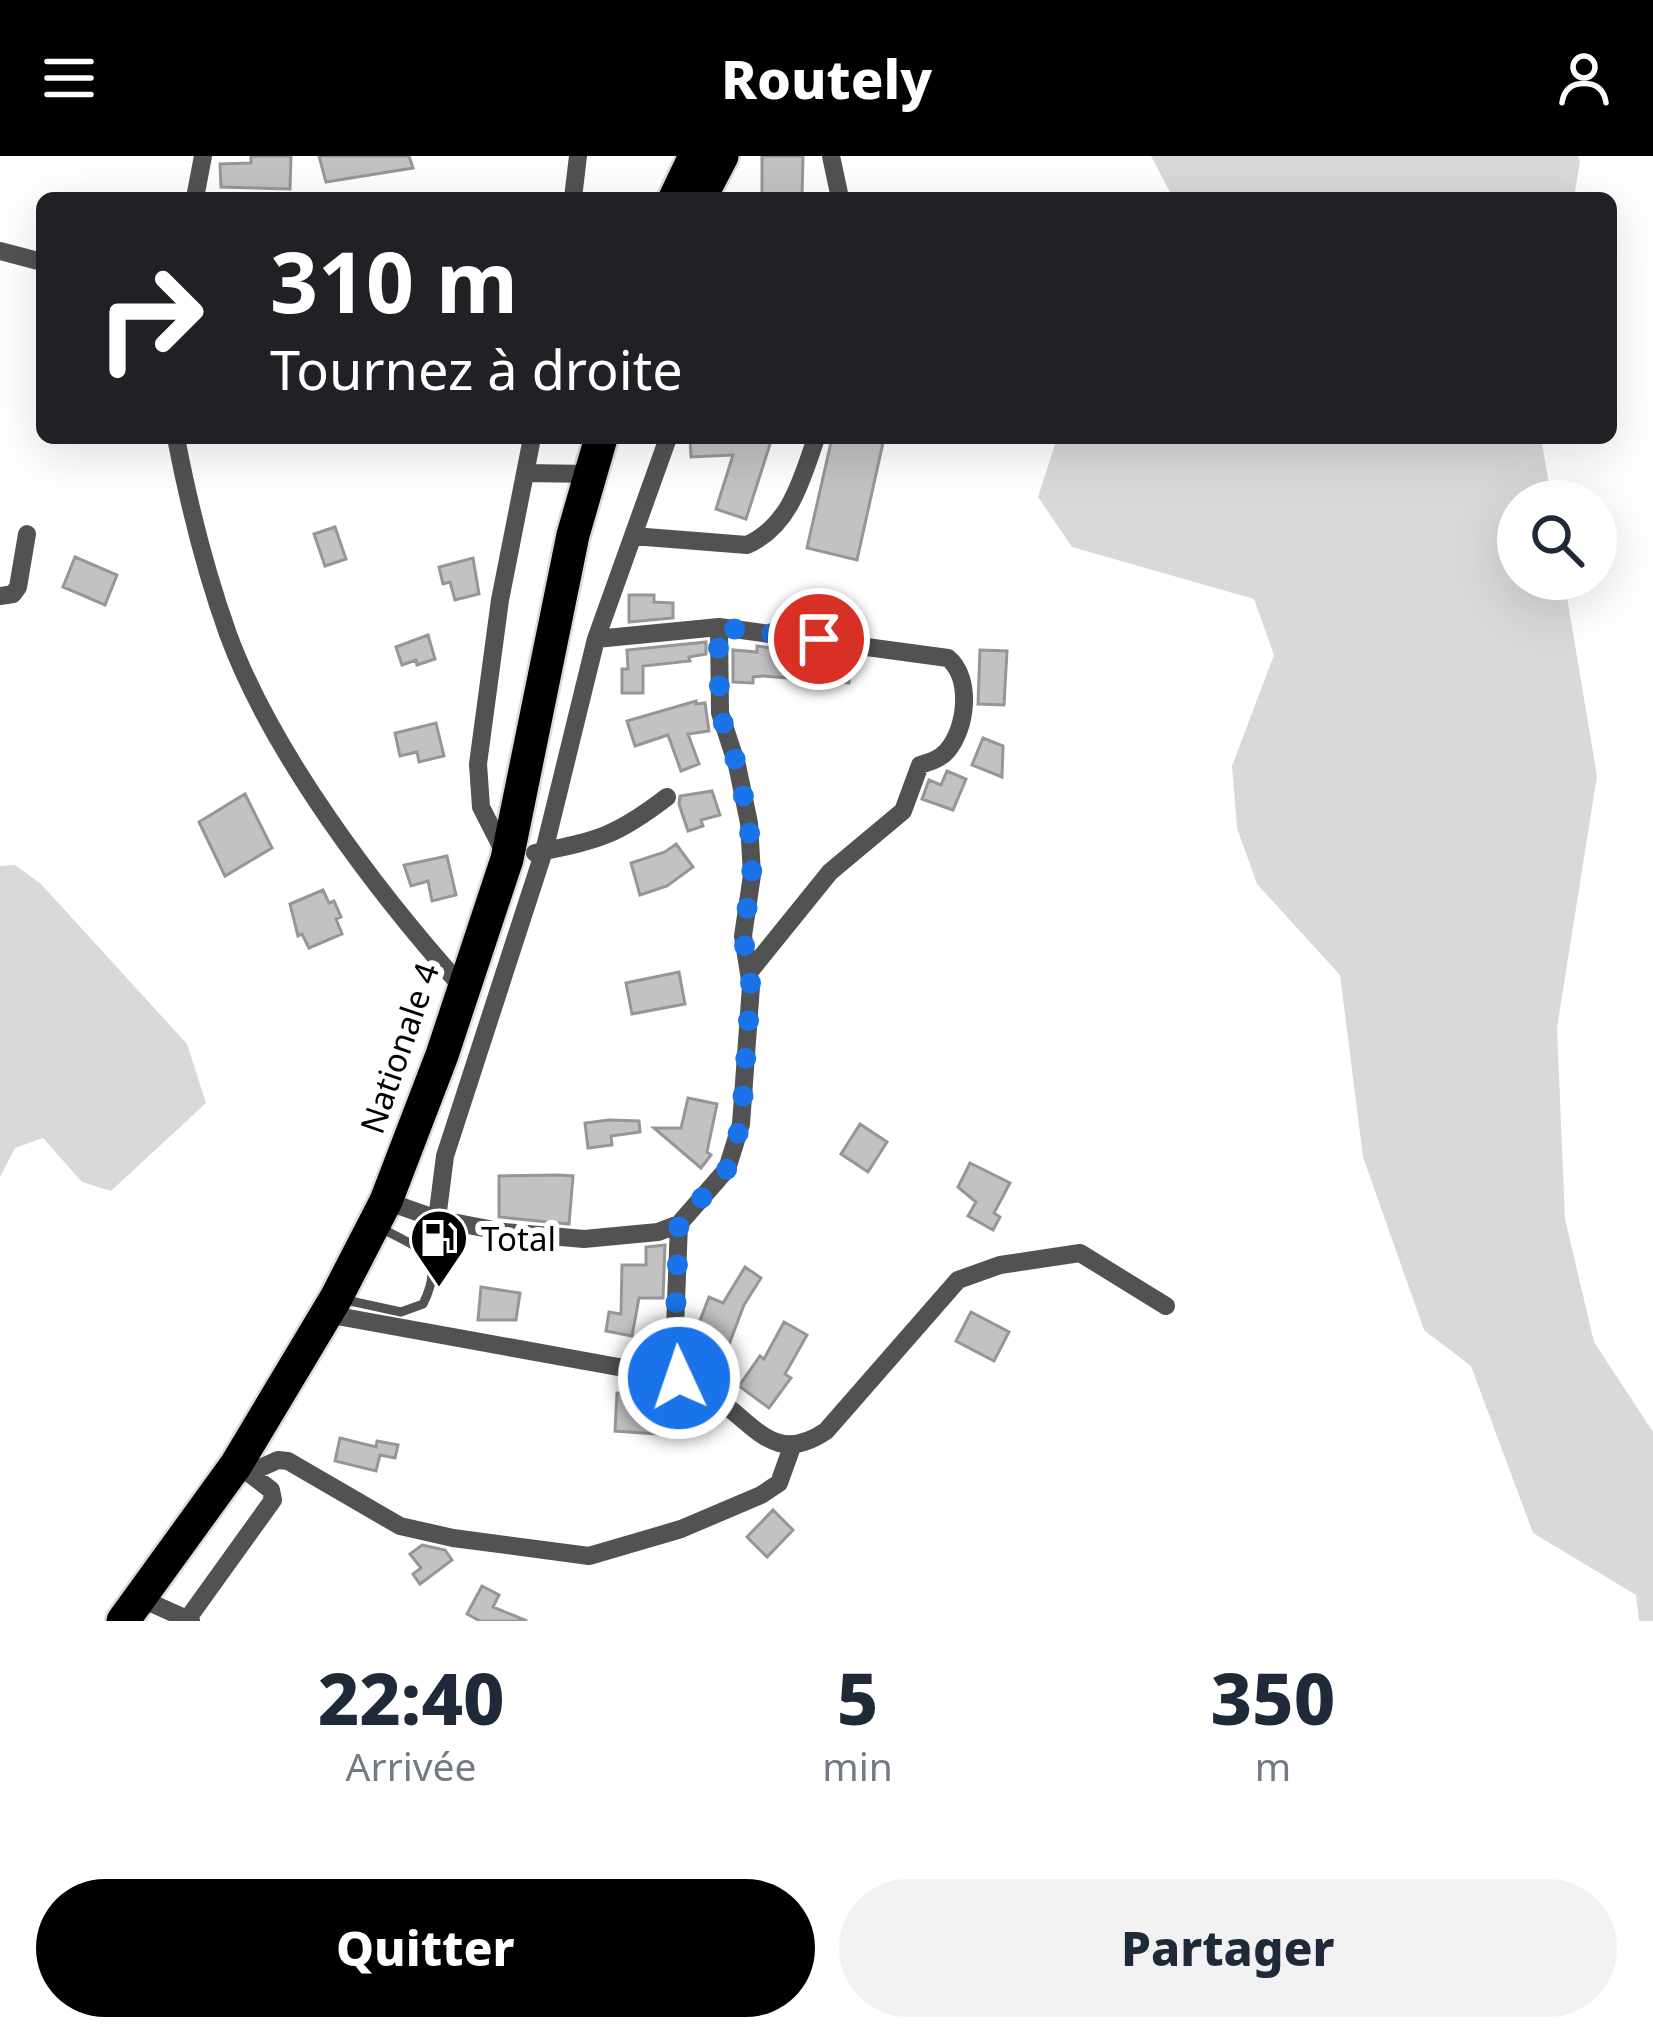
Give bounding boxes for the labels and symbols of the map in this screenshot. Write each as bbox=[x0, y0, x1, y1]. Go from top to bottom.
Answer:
pin bbox=[768, 588, 870, 690]
street label: Nationale 4 bbox=[349, 957, 449, 1139]
fuel station icon: Total bbox=[408, 1207, 470, 1289]
place label: Total bbox=[481, 1216, 556, 1261]
position arrow bbox=[616, 1315, 742, 1441]

